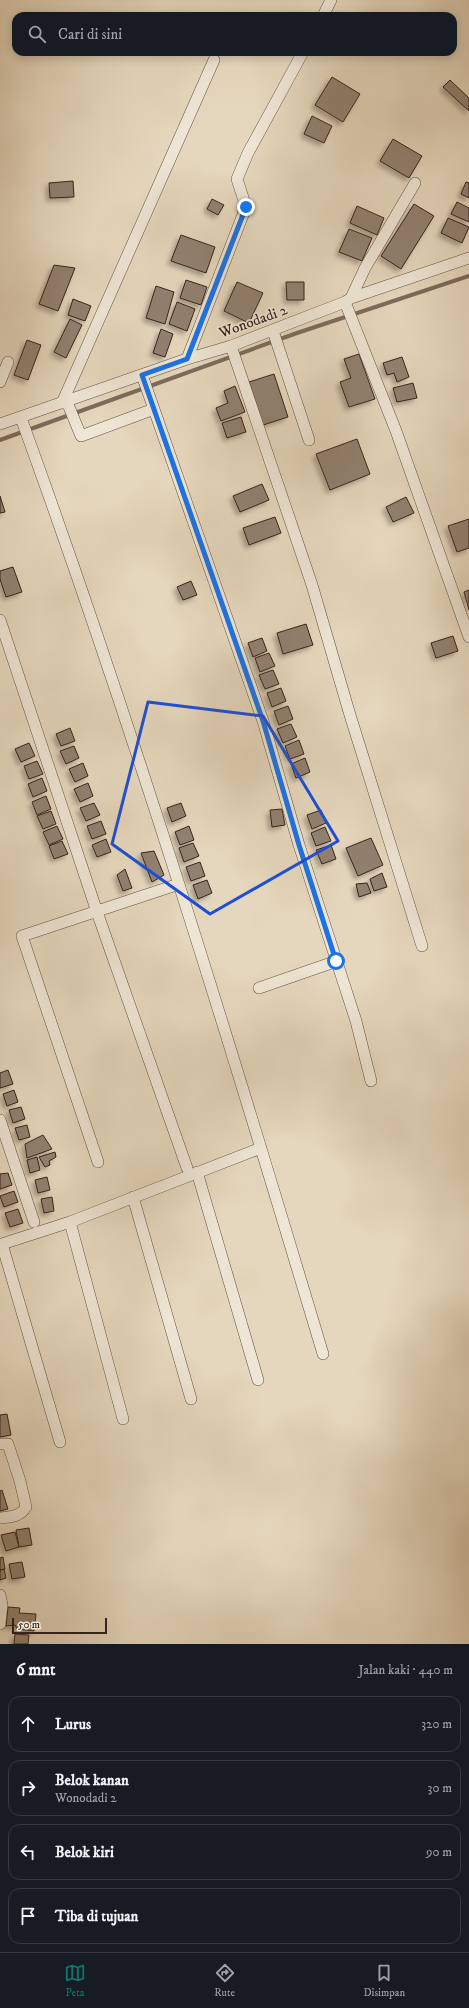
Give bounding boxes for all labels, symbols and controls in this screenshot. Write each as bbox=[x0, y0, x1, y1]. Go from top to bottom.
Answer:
search box bbox=[12, 12, 457, 56]
icon: search bbox=[26, 23, 48, 45]
text: Cari di sini bbox=[58, 25, 122, 44]
route end bbox=[237, 198, 255, 216]
street label: Wonodadi 2 bbox=[216, 300, 290, 343]
route start bbox=[327, 952, 345, 970]
scale bar bbox=[12, 1616, 107, 1635]
text: 50 m bbox=[18, 1618, 40, 1632]
text: 6 mnt bbox=[16, 1659, 56, 1681]
text: Jalan kaki · 440 m bbox=[359, 1662, 453, 1678]
icon: ahead bbox=[17, 1713, 39, 1735]
text: Lurus bbox=[55, 1715, 91, 1734]
text: 320 m bbox=[421, 1716, 452, 1732]
text: Belok kanan bbox=[55, 1771, 129, 1790]
icon: right bbox=[17, 1777, 39, 1799]
text: 30 m bbox=[428, 1780, 452, 1796]
text: Wonodadi 2 bbox=[55, 1790, 117, 1806]
icon: left bbox=[17, 1841, 39, 1863]
text: Belok kiri bbox=[55, 1843, 114, 1862]
text: 90 m bbox=[426, 1844, 452, 1860]
icon: arrive bbox=[17, 1905, 39, 1927]
text: Tiba di tujuan bbox=[55, 1907, 138, 1926]
tab: Peta bbox=[64, 1962, 86, 2000]
tab: Rute bbox=[214, 1962, 236, 2000]
tab: Disimpan bbox=[363, 1962, 405, 2000]

